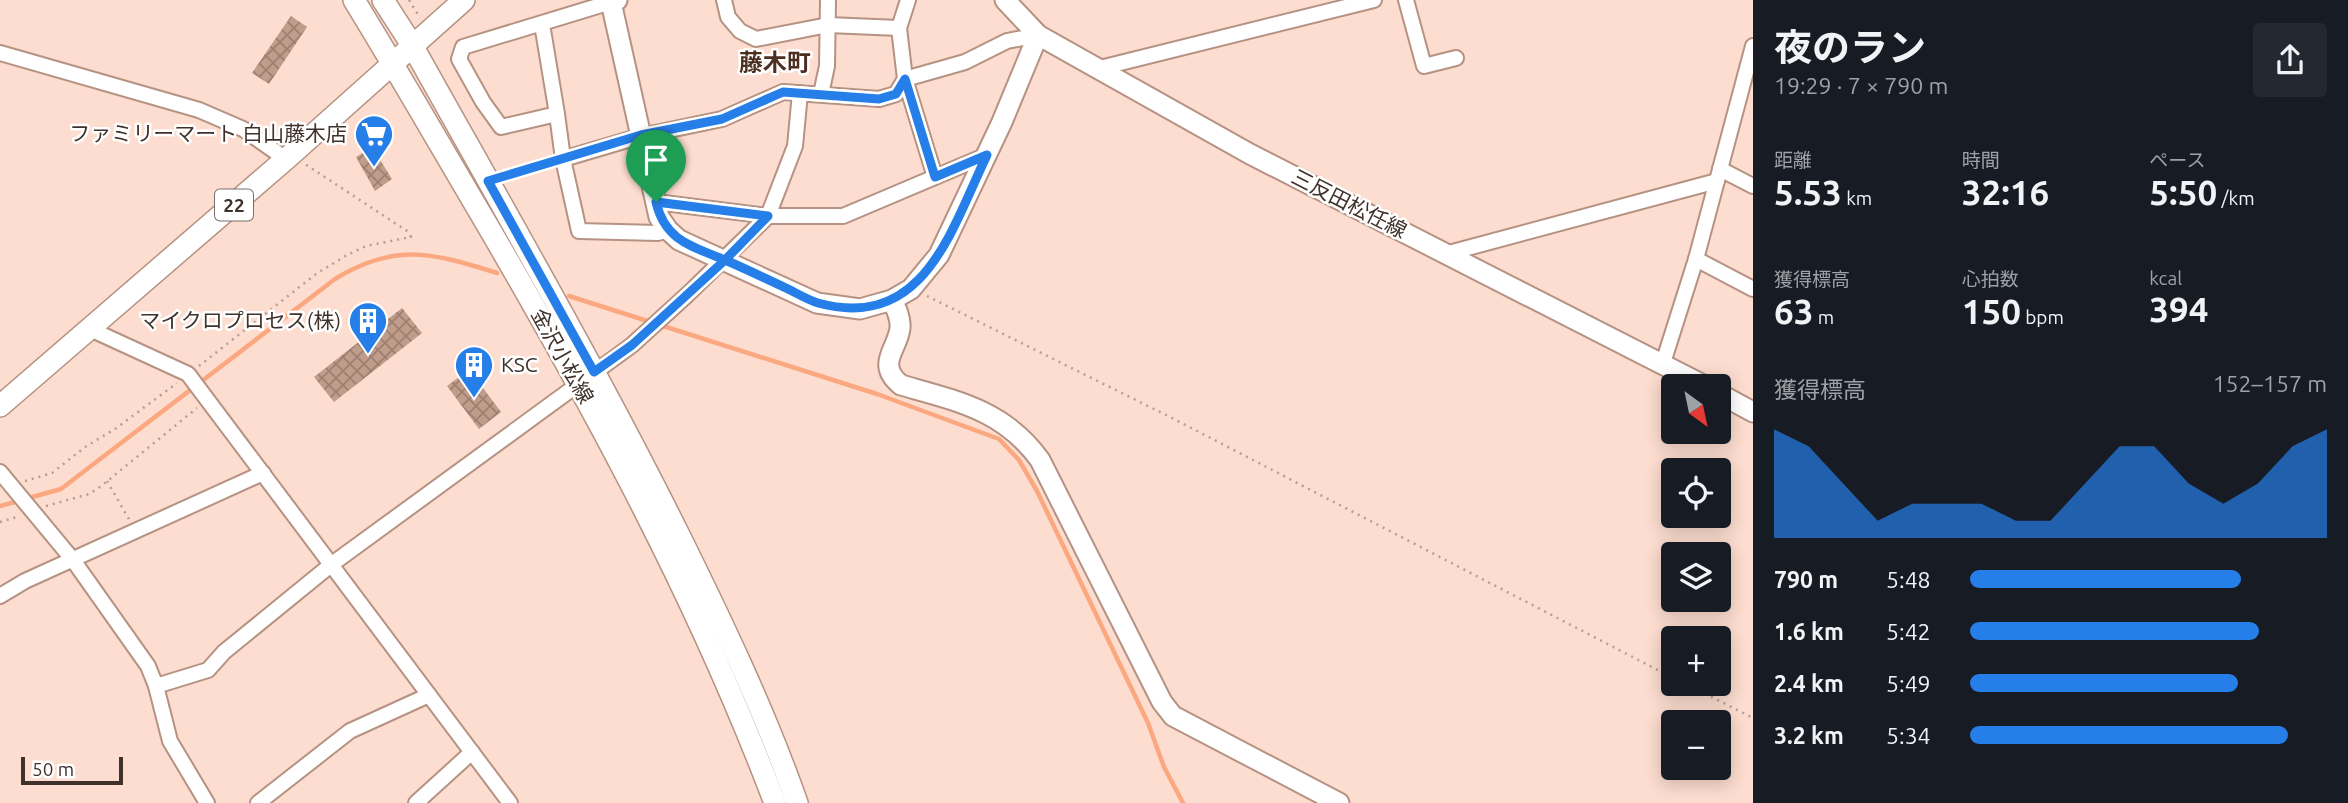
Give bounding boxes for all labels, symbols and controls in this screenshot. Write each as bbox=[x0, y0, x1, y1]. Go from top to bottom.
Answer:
button: share bbox=[2253, 23, 2327, 97]
text: 夜のラン bbox=[1774, 26, 1926, 68]
district label: 藤木町 bbox=[739, 49, 811, 76]
text: 19:29 · 7 × 790 m bbox=[1774, 73, 1948, 98]
supermarket icon: ファミリーマート 白山藤木店 bbox=[353, 113, 395, 168]
place label: ファミリーマート 白山藤木店 bbox=[69, 121, 347, 145]
pin bbox=[626, 130, 686, 202]
icon: arrive bbox=[637, 141, 675, 179]
text: 距離 bbox=[1774, 149, 1812, 171]
text: 時間 bbox=[1962, 149, 2000, 171]
text: ペース bbox=[2149, 149, 2205, 171]
street label: 三反田松任線 bbox=[1288, 164, 1411, 242]
text: 5.53 bbox=[1774, 172, 1842, 212]
text: 32:16 bbox=[1962, 172, 2049, 212]
text: 5:50 bbox=[2149, 172, 2217, 212]
text: km bbox=[1842, 187, 1872, 209]
text: /km bbox=[2217, 187, 2255, 209]
road number: 22 bbox=[215, 190, 253, 220]
text: kcal bbox=[2149, 267, 2182, 289]
text: 獲得標高 bbox=[1774, 268, 1850, 290]
text: 心拍数 bbox=[1962, 268, 2019, 290]
text: 394 bbox=[2149, 289, 2209, 329]
text: 63 bbox=[1774, 291, 1813, 331]
text: 150 bbox=[1962, 291, 2021, 331]
building icon: マイクロプロセス(株) bbox=[347, 300, 389, 355]
street label: 金沢小松線 bbox=[527, 304, 599, 407]
text: m bbox=[1813, 306, 1834, 328]
text: bpm bbox=[2021, 306, 2064, 328]
place label: マイクロプロセス(株) bbox=[139, 308, 341, 332]
building icon: KSC bbox=[453, 344, 495, 399]
place label: KSC bbox=[501, 352, 538, 376]
text: 152–157 m bbox=[2213, 371, 2327, 396]
north arrow bbox=[1661, 374, 1731, 444]
map controls bbox=[1661, 374, 1731, 780]
text: 獲得標高 bbox=[1774, 377, 1866, 402]
button: locate bbox=[1661, 458, 1731, 528]
button: layers bbox=[1661, 542, 1731, 612]
text: 790 m bbox=[1774, 567, 1838, 592]
text: 5:48 bbox=[1886, 567, 1931, 592]
text: 1.6 km bbox=[1774, 619, 1844, 644]
text: 5:42 bbox=[1886, 619, 1931, 644]
button: + bbox=[1661, 626, 1731, 696]
text: 2.4 km bbox=[1774, 671, 1844, 696]
text: 5:49 bbox=[1886, 671, 1931, 696]
button: − bbox=[1661, 710, 1731, 780]
text: 3.2 km bbox=[1774, 723, 1844, 748]
text: 5:34 bbox=[1886, 723, 1931, 748]
scale bar bbox=[21, 754, 122, 786]
text: 50 m bbox=[32, 758, 74, 780]

